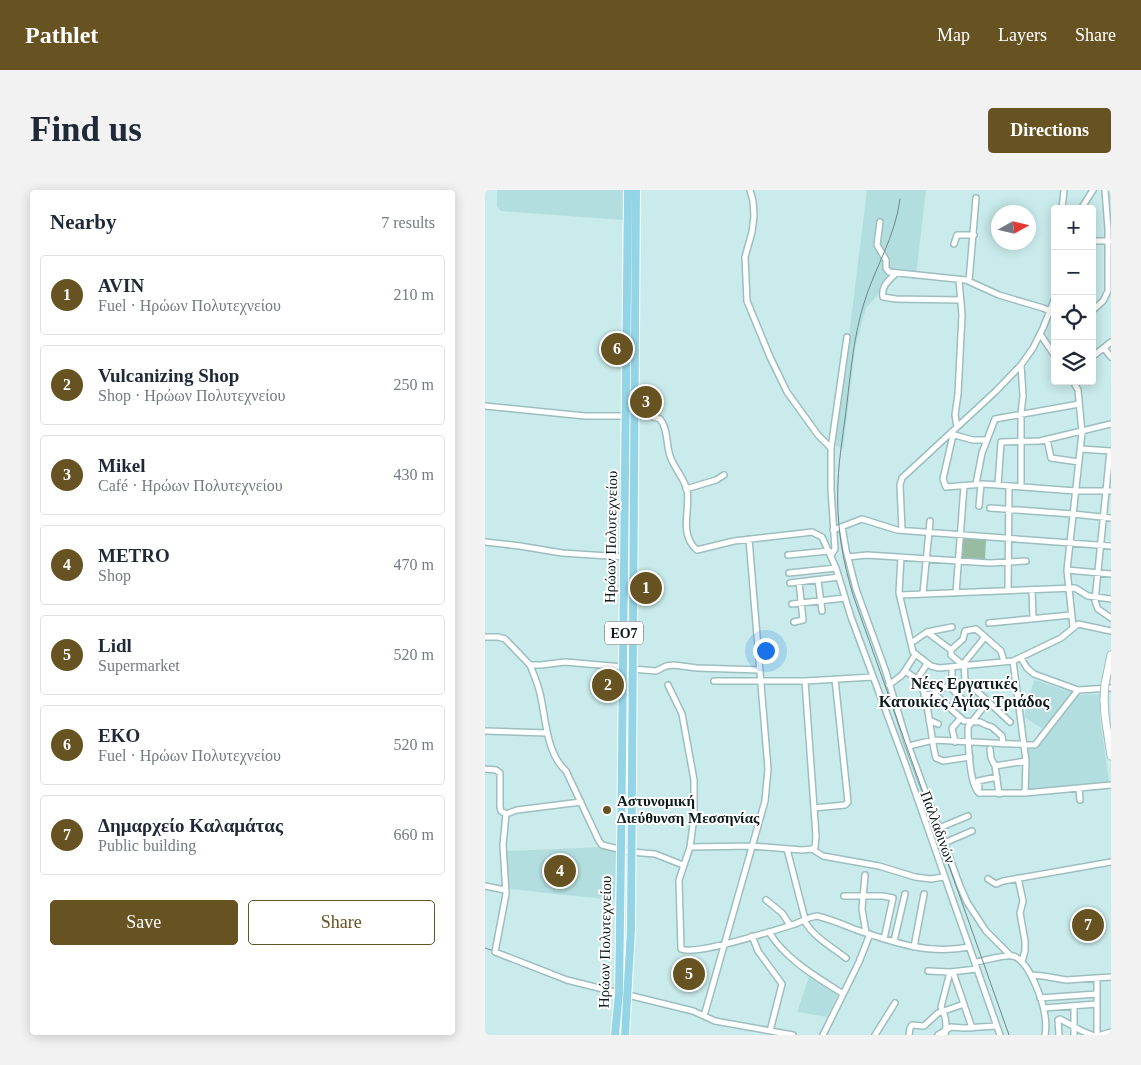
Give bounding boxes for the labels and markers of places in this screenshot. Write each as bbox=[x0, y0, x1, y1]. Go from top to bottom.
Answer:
pin: 6 bbox=[601, 330, 633, 368]
pin: 3 bbox=[630, 383, 662, 421]
pin: 1 bbox=[630, 569, 662, 607]
pin: 2 bbox=[592, 666, 624, 704]
place label: Αστυνομική Διεύθυνση Μεσσηνίας bbox=[617, 793, 760, 826]
marker: Αστυνομική Διεύθυνση Μεσσηνίας bbox=[601, 804, 613, 816]
pin: 4 bbox=[544, 852, 576, 890]
pin: 7 bbox=[1072, 906, 1104, 944]
pin: 5 bbox=[673, 955, 705, 993]

